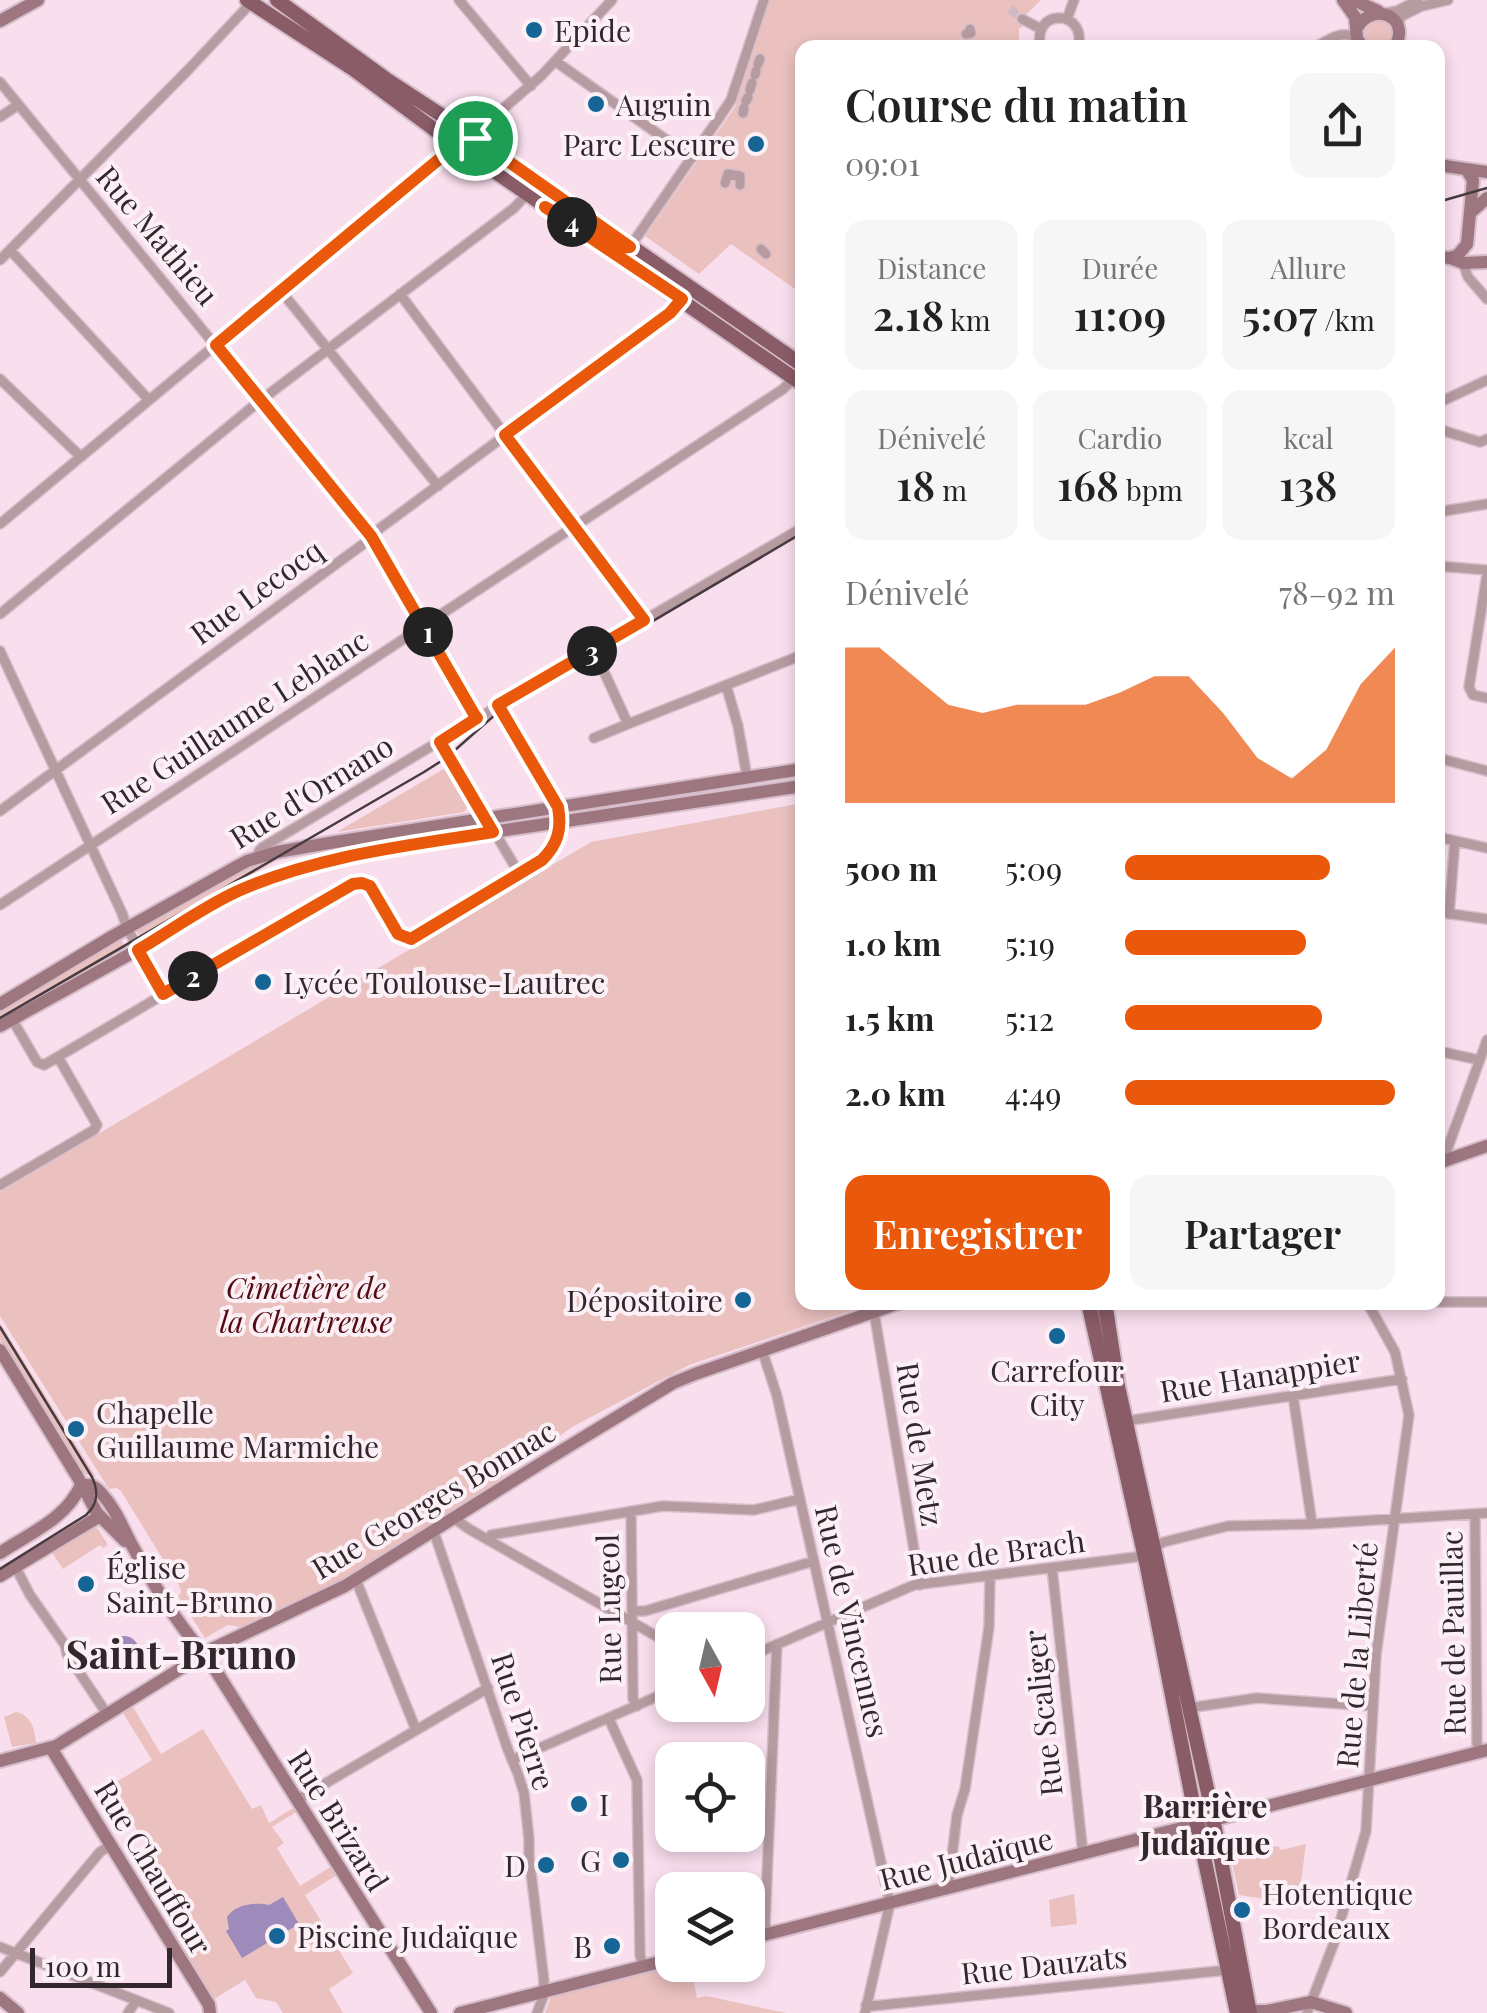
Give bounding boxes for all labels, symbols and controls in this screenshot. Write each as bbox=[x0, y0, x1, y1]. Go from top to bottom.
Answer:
place label: Epide bbox=[554, 10, 631, 50]
marker: Epide bbox=[523, 19, 545, 41]
text: Course du matin bbox=[845, 73, 1188, 133]
button: share bbox=[1290, 73, 1395, 178]
place label: Auguin bbox=[615, 84, 711, 124]
marker: Auguin bbox=[585, 93, 607, 115]
pin bbox=[433, 96, 518, 181]
icon: arrive bbox=[448, 111, 503, 166]
place label: Parc Lescure bbox=[563, 124, 736, 164]
marker: Parc Lescure bbox=[745, 133, 767, 155]
text: 09:01 bbox=[845, 141, 920, 184]
street label: Rue Mathieu bbox=[88, 157, 228, 313]
pin: 4 bbox=[547, 197, 597, 247]
text: 4 bbox=[565, 203, 579, 240]
text: Distance bbox=[877, 249, 986, 286]
text: Durée bbox=[1082, 249, 1158, 286]
text: Allure bbox=[1270, 249, 1346, 286]
text: 2.18 bbox=[873, 286, 944, 342]
text: 11:09 bbox=[1074, 286, 1166, 342]
text: 5:07 bbox=[1242, 286, 1317, 342]
text: km bbox=[944, 301, 991, 338]
text: /km bbox=[1317, 301, 1375, 338]
text: Dénivelé bbox=[877, 419, 986, 456]
text: Cardio bbox=[1078, 419, 1162, 456]
text: kcal bbox=[1283, 419, 1333, 456]
text: 18 bbox=[896, 456, 935, 512]
text: 168 bbox=[1057, 456, 1119, 512]
text: 138 bbox=[1279, 456, 1338, 512]
text: m bbox=[935, 471, 967, 508]
text: bpm bbox=[1119, 471, 1183, 508]
street label: Rue Lecocq bbox=[182, 529, 330, 653]
text: Dénivelé bbox=[845, 570, 969, 613]
text: 78–92 m bbox=[1279, 570, 1395, 613]
pin: 1 bbox=[403, 607, 453, 657]
text: 1 bbox=[423, 613, 433, 650]
street label: Rue Guillaume Leblanc bbox=[93, 620, 375, 822]
pin: 3 bbox=[567, 626, 617, 676]
text: 3 bbox=[585, 632, 599, 669]
street label: Rue d'Ornano bbox=[222, 725, 400, 857]
text: 500 m bbox=[845, 846, 937, 889]
text: 5:09 bbox=[1005, 846, 1062, 889]
text: 1.0 km bbox=[845, 921, 941, 964]
text: 5:19 bbox=[1005, 921, 1055, 964]
pin: 2 bbox=[168, 951, 218, 1001]
text: 2 bbox=[186, 957, 200, 994]
place label: Lycée Toulouse-Lautrec bbox=[283, 962, 605, 1002]
marker: Lycée Toulouse-Lautrec bbox=[252, 971, 274, 993]
text: 1.5 km bbox=[845, 996, 934, 1039]
text: 5:12 bbox=[1005, 996, 1054, 1039]
text: 2.0 km bbox=[845, 1071, 946, 1114]
text: 4:49 bbox=[1005, 1071, 1061, 1114]
button: Enregistrer bbox=[845, 1175, 1110, 1290]
button: Partager bbox=[1130, 1175, 1395, 1290]
park label: Cimetière de la Chartreuse bbox=[220, 1267, 392, 1341]
place label: Dépositoire bbox=[566, 1280, 723, 1320]
marker: Dépositoire bbox=[732, 1289, 754, 1311]
marker: Carrefour City bbox=[1046, 1325, 1068, 1347]
street label: Rue Hanappier bbox=[1157, 1339, 1363, 1411]
place label: Carrefour City bbox=[990, 1350, 1124, 1424]
street label: Rue de Metz bbox=[888, 1359, 954, 1529]
place label: Chapelle Guillaume Marmiche bbox=[96, 1392, 379, 1466]
street label: Rue Georges Bonnac bbox=[304, 1410, 562, 1588]
marker: Chapelle Guillaume Marmiche bbox=[65, 1418, 87, 1440]
street label: Rue de Vincennes bbox=[807, 1501, 899, 1741]
street label: Rue de Brach bbox=[905, 1520, 1088, 1584]
street label: Rue de Pauillac bbox=[1430, 1530, 1474, 1736]
street label: Rue Lugeol bbox=[587, 1534, 629, 1684]
street label: Rue de la Liberté bbox=[1326, 1540, 1386, 1770]
place label: Église Saint-Bruno bbox=[106, 1547, 273, 1621]
marker: Église Saint-Bruno bbox=[75, 1573, 97, 1595]
north arrow bbox=[655, 1612, 765, 1722]
map controls bbox=[655, 1612, 765, 1982]
district label: Saint-Bruno bbox=[65, 1626, 297, 1679]
street label: Rue Scaliger bbox=[1013, 1628, 1071, 1798]
street label: Rue Pierre bbox=[483, 1647, 565, 1795]
street label: Rue Brizard bbox=[280, 1742, 398, 1898]
button: locate bbox=[655, 1742, 765, 1852]
street label: Rue Chauffour bbox=[86, 1772, 222, 1962]
district label: Barrière Judaïque bbox=[1139, 1783, 1270, 1863]
place label: I bbox=[599, 1784, 609, 1824]
marker: I bbox=[568, 1793, 590, 1815]
street label: Rue Judaïque bbox=[875, 1817, 1057, 1899]
place label: G bbox=[580, 1840, 601, 1880]
place label: D bbox=[504, 1845, 526, 1885]
marker: G bbox=[610, 1849, 632, 1871]
marker: D bbox=[535, 1854, 557, 1876]
button: layers bbox=[655, 1872, 765, 1982]
place label: Hotentique Bordeaux bbox=[1262, 1873, 1413, 1947]
marker: Hotentique Bordeaux bbox=[1231, 1899, 1253, 1921]
place label: Piscine Judaïque bbox=[297, 1916, 518, 1956]
marker: Piscine Judaïque bbox=[266, 1925, 288, 1947]
place label: B bbox=[573, 1926, 592, 1966]
marker: B bbox=[601, 1935, 623, 1957]
street label: Rue Dauzats bbox=[959, 1935, 1129, 1993]
scale bar bbox=[30, 1943, 172, 1988]
text: 100 m bbox=[45, 1947, 121, 1984]

